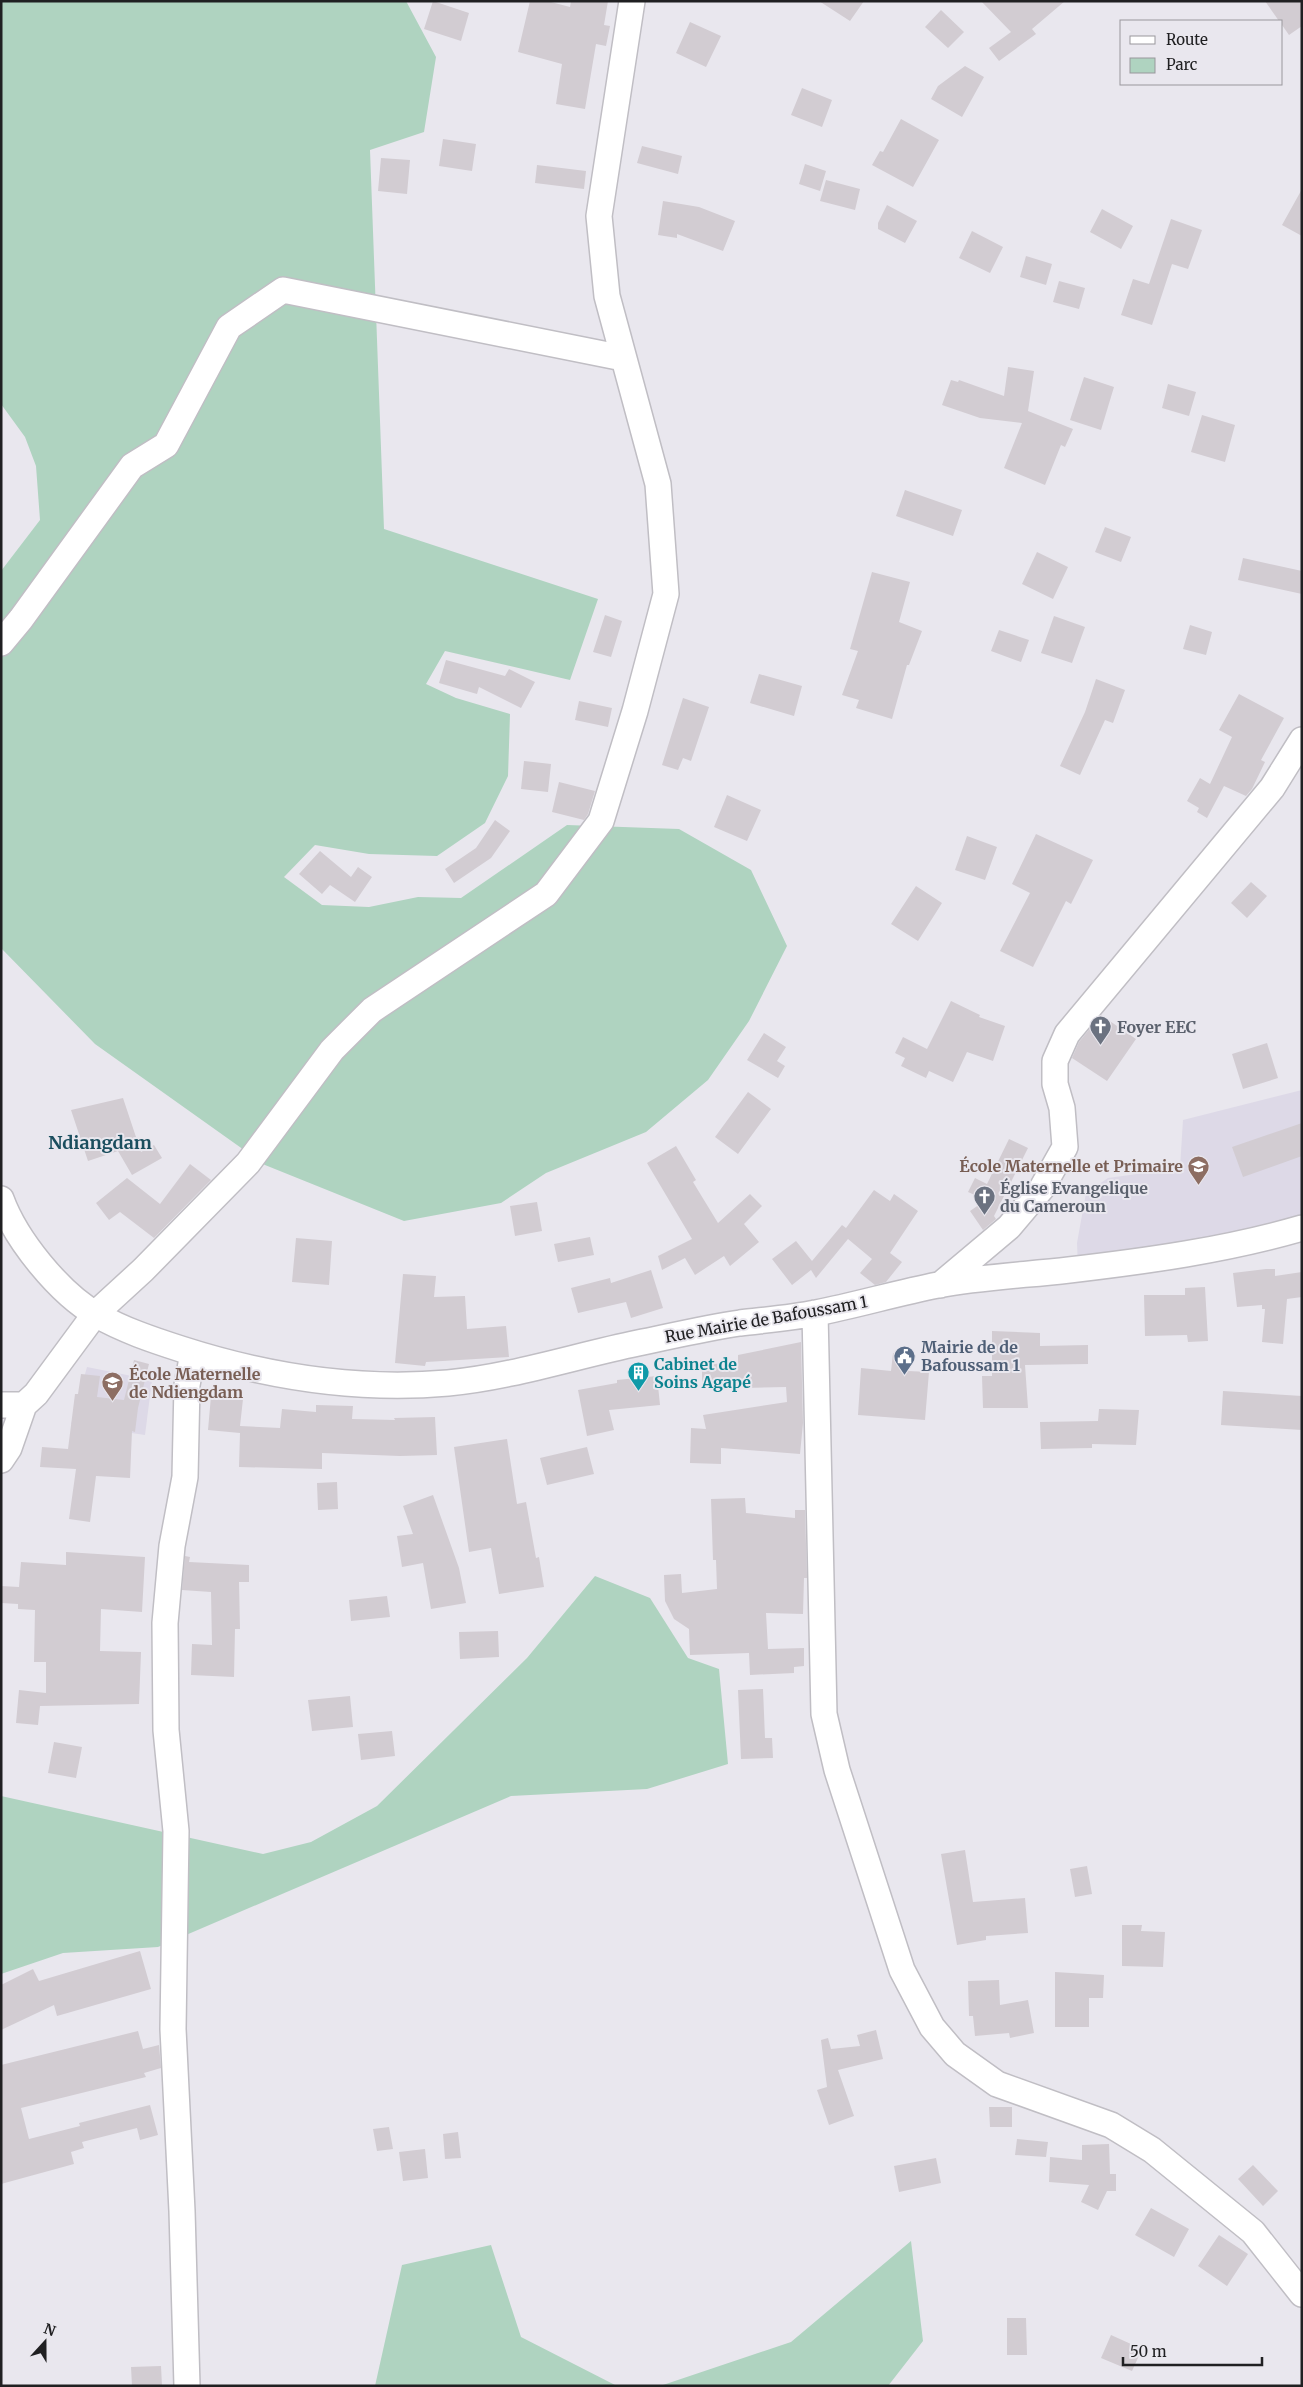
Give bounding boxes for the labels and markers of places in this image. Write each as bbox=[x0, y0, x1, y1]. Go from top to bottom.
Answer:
church icon: Foyer EEC bbox=[1089, 1015, 1113, 1046]
place label: Foyer EEC bbox=[1117, 1017, 1196, 1037]
school or university icon: École Maternelle et Primaire bbox=[1187, 1154, 1211, 1185]
place label: École Maternelle et Primaire bbox=[959, 1156, 1183, 1176]
place label: Église Evangelique du Cameroun bbox=[1000, 1178, 1148, 1216]
church icon: Église Evangelique du Cameroun bbox=[972, 1185, 996, 1216]
place label: Mairie de de Bafoussam 1 bbox=[921, 1337, 1021, 1375]
public building icon: Mairie de de Bafoussam 1 bbox=[893, 1344, 917, 1375]
place label: Cabinet de Soins Agapé bbox=[654, 1354, 751, 1392]
building icon: Cabinet de Soins Agapé bbox=[626, 1361, 650, 1392]
place label: École Maternelle de Ndiengdam bbox=[129, 1364, 261, 1402]
school or university icon: École Maternelle de Ndiengdam bbox=[101, 1371, 125, 1402]

